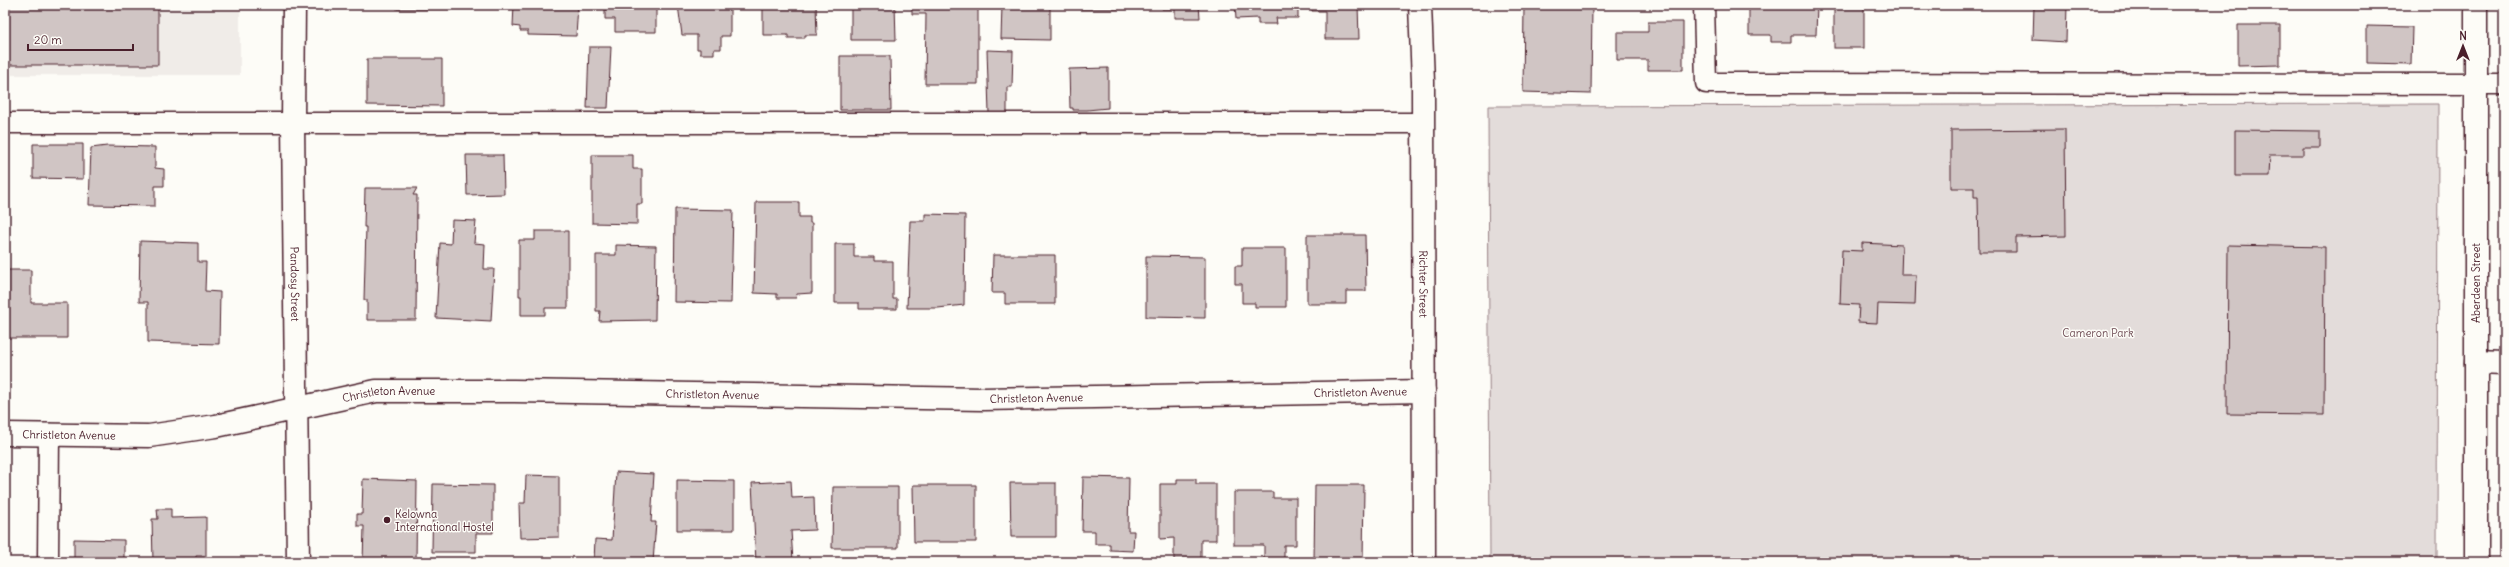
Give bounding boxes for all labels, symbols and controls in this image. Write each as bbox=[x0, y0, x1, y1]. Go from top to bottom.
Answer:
scale bar bbox=[28, 26, 133, 52]
north arrow bbox=[2443, 26, 2483, 66]
text: N bbox=[2459, 29, 2467, 43]
text: 20 m bbox=[34, 32, 62, 47]
street label: Aberdeen Street bbox=[2469, 243, 2483, 323]
street label: Pandosy Street bbox=[287, 246, 302, 322]
street label: Richter Street bbox=[1416, 250, 1430, 318]
park label: Cameron Park bbox=[2062, 326, 2134, 340]
street label: Christleton Avenue bbox=[341, 384, 435, 405]
street label: Christleton Avenue bbox=[1313, 384, 1407, 400]
street label: Christleton Avenue bbox=[666, 387, 759, 402]
street label: Christleton Avenue bbox=[989, 390, 1083, 406]
street label: Christleton Avenue bbox=[22, 427, 116, 443]
place label: Kelowna International Hostel bbox=[395, 507, 494, 534]
marker: Kelowna International Hostel bbox=[382, 515, 392, 525]

